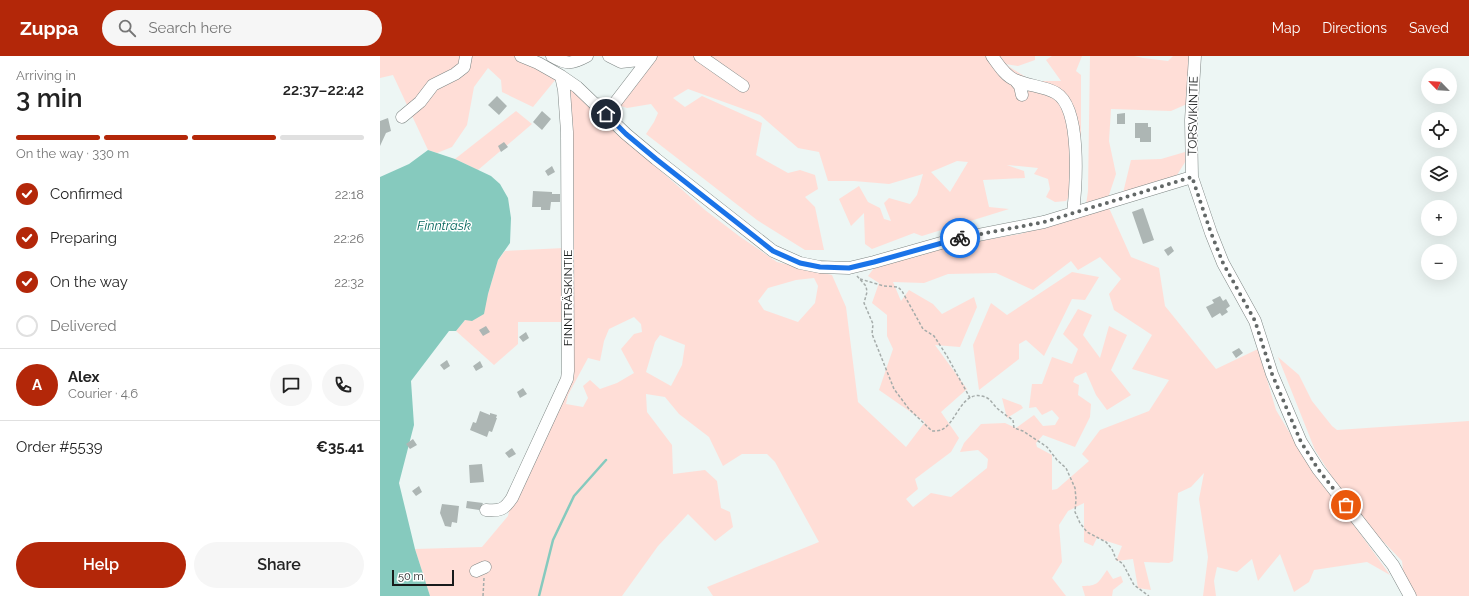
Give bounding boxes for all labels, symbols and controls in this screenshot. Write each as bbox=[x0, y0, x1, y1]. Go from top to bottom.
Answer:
search box bbox=[102, 10, 382, 46]
text: Zuppa bbox=[20, 17, 78, 39]
icon: search bbox=[116, 17, 138, 39]
text: Search here bbox=[148, 19, 232, 37]
text: Map bbox=[1272, 20, 1300, 36]
text: Directions bbox=[1322, 20, 1387, 36]
text: Saved bbox=[1409, 20, 1449, 36]
text: Arriving in bbox=[16, 68, 76, 83]
north arrow bbox=[1421, 68, 1457, 104]
map controls bbox=[1421, 68, 1457, 280]
street label: TORSVIKINTIE bbox=[1185, 76, 1201, 156]
text: 22:37–22:42 bbox=[283, 81, 364, 99]
text: 3 min bbox=[16, 83, 83, 113]
pin bbox=[589, 97, 623, 131]
icon: home bbox=[595, 103, 617, 125]
button: locate bbox=[1421, 112, 1457, 148]
text: On the way · 330 m bbox=[16, 146, 129, 161]
button: layers bbox=[1421, 156, 1457, 192]
icon: check bbox=[16, 183, 38, 205]
text: Confirmed bbox=[50, 185, 123, 203]
text: 22:18 bbox=[335, 187, 364, 202]
button: + bbox=[1421, 200, 1457, 236]
water label: Finnträsk bbox=[417, 218, 471, 233]
courier bbox=[940, 218, 980, 258]
icon: check bbox=[16, 227, 38, 249]
icon: bike bbox=[949, 227, 971, 249]
text: Preparing bbox=[50, 229, 117, 247]
text: 22:26 bbox=[333, 231, 364, 246]
button: − bbox=[1421, 244, 1457, 280]
street label: FINNTRÄSKINTIE bbox=[561, 250, 575, 346]
icon: check bbox=[16, 271, 38, 293]
text: On the way bbox=[50, 273, 128, 291]
text: 22:32 bbox=[334, 275, 364, 290]
text: Delivered bbox=[50, 317, 117, 335]
button: chat bbox=[270, 364, 312, 406]
button: phone bbox=[322, 364, 364, 406]
text: Alex bbox=[68, 368, 99, 386]
text: A bbox=[32, 376, 42, 394]
text: Courier · 4.6 bbox=[68, 386, 138, 401]
text: Order #5539 bbox=[16, 438, 103, 456]
text: €35.41 bbox=[316, 438, 364, 456]
pin bbox=[1329, 488, 1363, 522]
icon: bag bbox=[1335, 494, 1357, 516]
button: Help bbox=[16, 542, 186, 588]
button: Share bbox=[194, 542, 364, 588]
scale bar bbox=[392, 568, 454, 587]
text: 50 m bbox=[398, 570, 424, 583]

